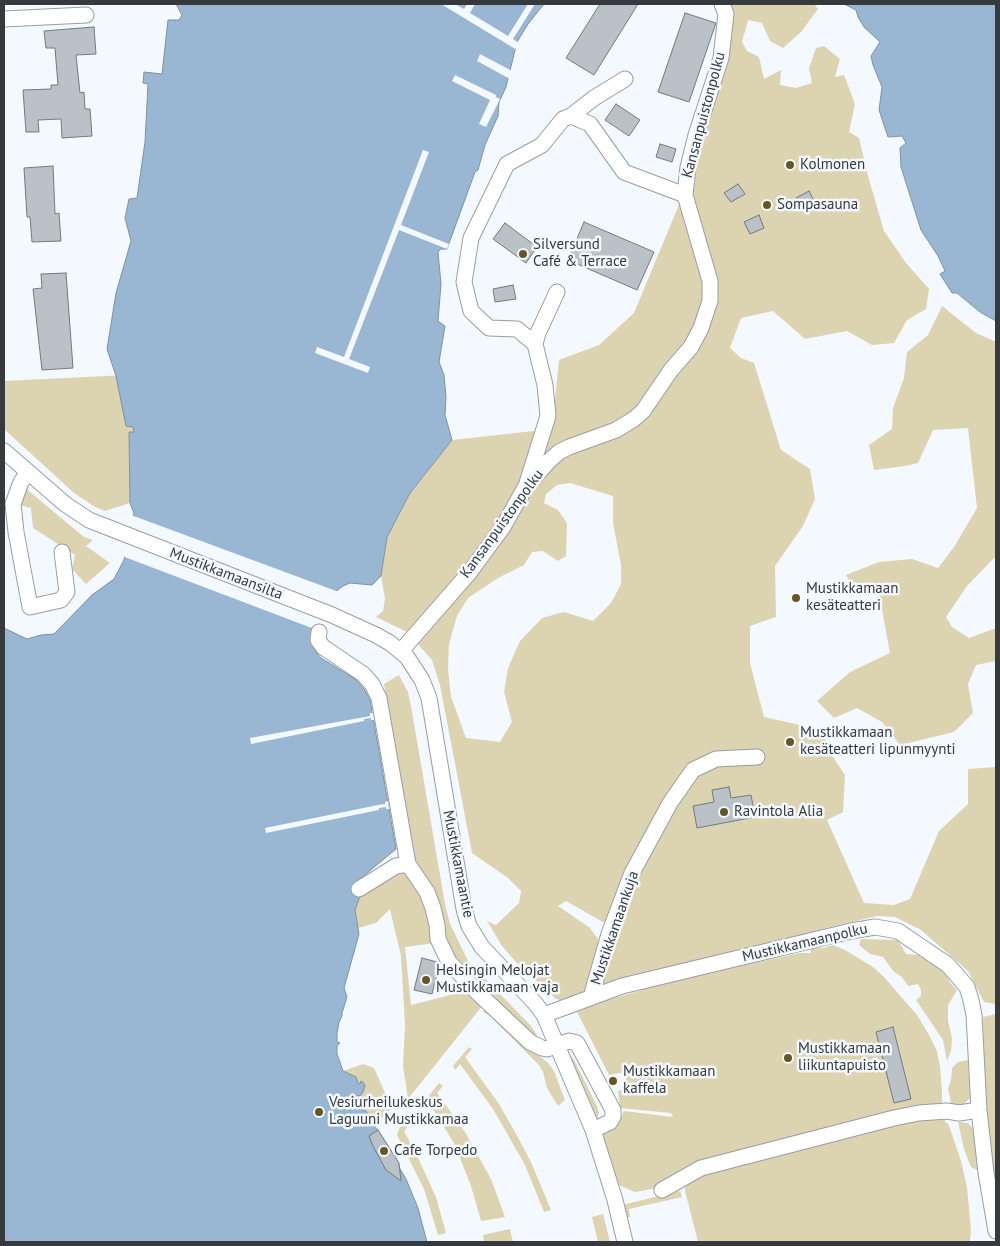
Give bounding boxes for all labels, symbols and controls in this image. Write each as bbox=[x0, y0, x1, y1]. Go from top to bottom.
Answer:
street label: Kansanpuistonpolku bbox=[679, 50, 729, 180]
place label: Kolmonen bbox=[800, 156, 865, 174]
marker: Kolmonen bbox=[784, 159, 796, 171]
place label: Sompasauna bbox=[777, 196, 858, 214]
marker: Sompasauna bbox=[761, 199, 773, 211]
place label: Silversund Café & Terrace bbox=[533, 236, 627, 271]
marker: Silversund Café & Terrace bbox=[517, 248, 529, 260]
street label: Kansanpuistonpolku bbox=[457, 466, 547, 582]
street label: Mustikkamaansilta bbox=[167, 544, 285, 604]
place label: Mustikkamaan kesäteatteri bbox=[806, 580, 898, 615]
marker: Mustikkamaan kesäteatteri bbox=[790, 592, 802, 604]
place label: Mustikkamaan kesäteatteri lipunmyynti bbox=[800, 724, 955, 759]
marker: Mustikkamaan kesäteatteri lipunmyynti bbox=[784, 736, 796, 748]
place label: Ravintola Alia bbox=[734, 803, 823, 821]
marker: Ravintola Alia bbox=[718, 806, 730, 818]
street label: Mustikkamaantie bbox=[439, 809, 477, 919]
street label: Mustikkamaankuja bbox=[587, 869, 643, 987]
street label: Mustikkamaanpolku bbox=[740, 920, 870, 966]
place label: Helsingin Melojat Mustikkamaan vaja bbox=[436, 962, 559, 997]
marker: Helsingin Melojat Mustikkamaan vaja bbox=[420, 974, 432, 986]
place label: Mustikkamaan liikuntapuisto bbox=[798, 1040, 890, 1075]
marker: Mustikkamaan liikuntapuisto bbox=[782, 1052, 794, 1064]
place label: Mustikkamaan kaffela bbox=[623, 1063, 715, 1098]
marker: Mustikkamaan kaffela bbox=[607, 1075, 619, 1087]
place label: Vesiurheilukeskus Laguuni Mustikkamaa bbox=[329, 1094, 469, 1129]
marker: Vesiurheilukeskus Laguuni Mustikkamaa bbox=[313, 1106, 325, 1118]
place label: Cafe Torpedo bbox=[394, 1142, 477, 1160]
marker: Cafe Torpedo bbox=[378, 1145, 390, 1157]

